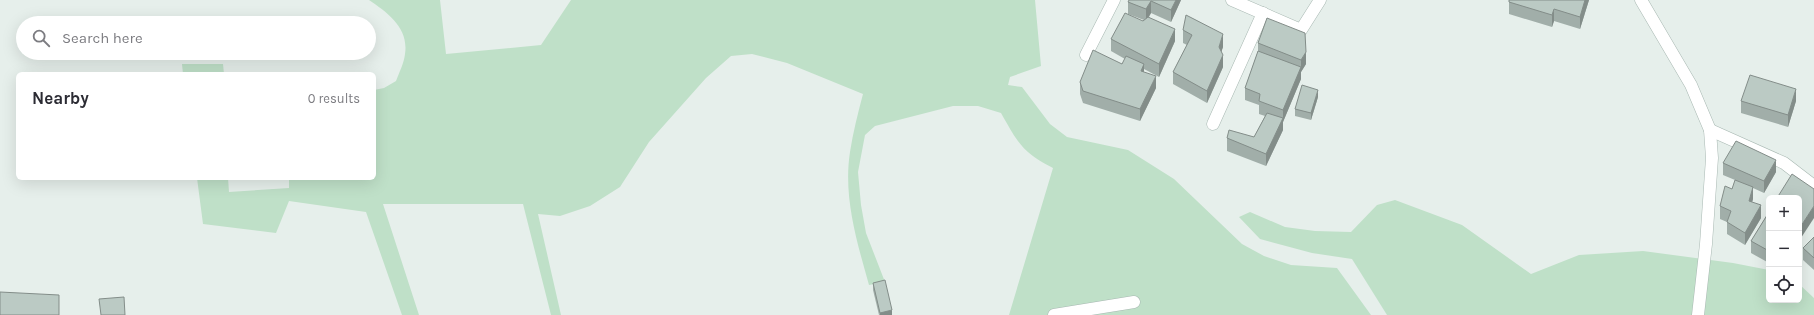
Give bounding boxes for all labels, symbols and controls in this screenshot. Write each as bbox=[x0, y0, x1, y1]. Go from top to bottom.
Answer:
search box bbox=[16, 16, 376, 60]
icon: search bbox=[30, 27, 52, 49]
text: Search here bbox=[62, 29, 143, 47]
text: Nearby bbox=[32, 88, 89, 108]
text: 0 results bbox=[308, 91, 360, 106]
map controls bbox=[1766, 195, 1802, 303]
button: + bbox=[1766, 195, 1802, 231]
button: − bbox=[1766, 231, 1802, 267]
button: locate bbox=[1766, 267, 1802, 303]

